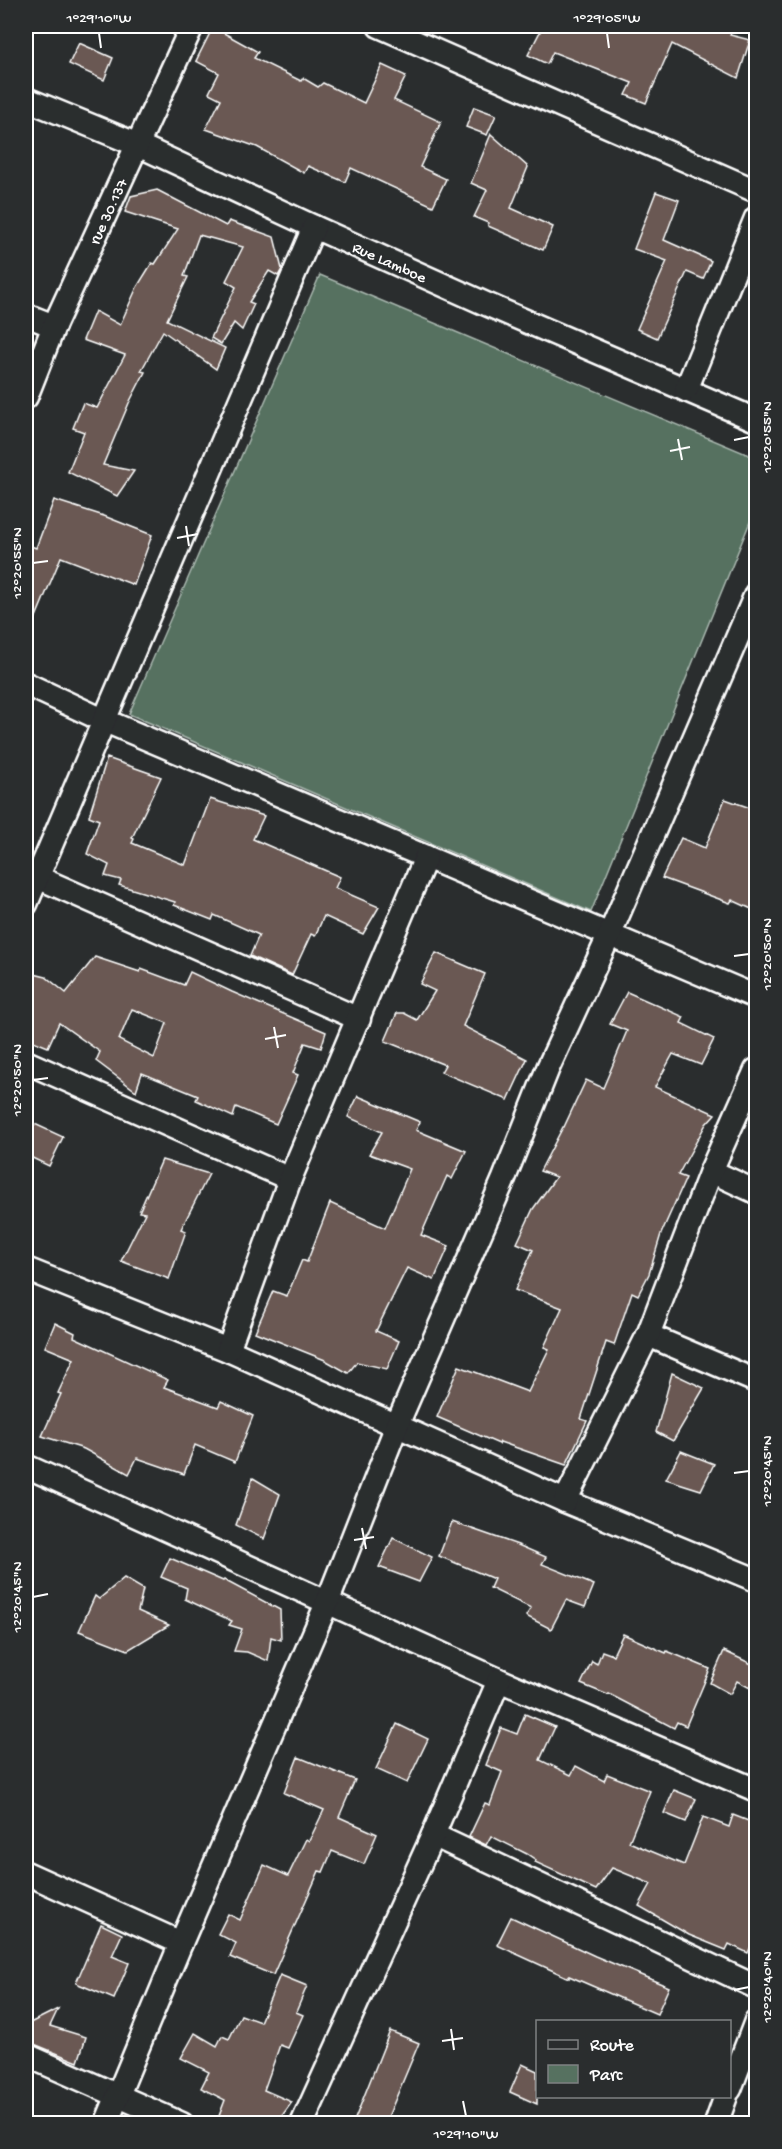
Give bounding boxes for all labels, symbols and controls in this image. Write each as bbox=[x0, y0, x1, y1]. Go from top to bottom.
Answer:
text: 1°29'10"W bbox=[65, 10, 132, 28]
text: 1°29'05"W bbox=[573, 10, 641, 28]
street label: rue 30.137 bbox=[87, 176, 134, 249]
street label: Rue Lamboe bbox=[349, 239, 429, 289]
text: 12°20'55"N bbox=[759, 401, 777, 474]
text: 12°20'55"N bbox=[9, 527, 27, 600]
text: 12°20'50"N bbox=[759, 918, 777, 991]
text: 12°20'50"N bbox=[9, 1044, 27, 1117]
text: 12°20'45"N bbox=[759, 1435, 777, 1507]
text: 12°20'45"N bbox=[9, 1561, 27, 1633]
text: 12°20'40"N bbox=[759, 1951, 777, 2024]
legend bbox=[536, 2020, 731, 2098]
text: Route bbox=[590, 2036, 635, 2057]
text: Parc bbox=[589, 2066, 623, 2087]
text: 1°29'10"W bbox=[432, 2126, 499, 2144]

